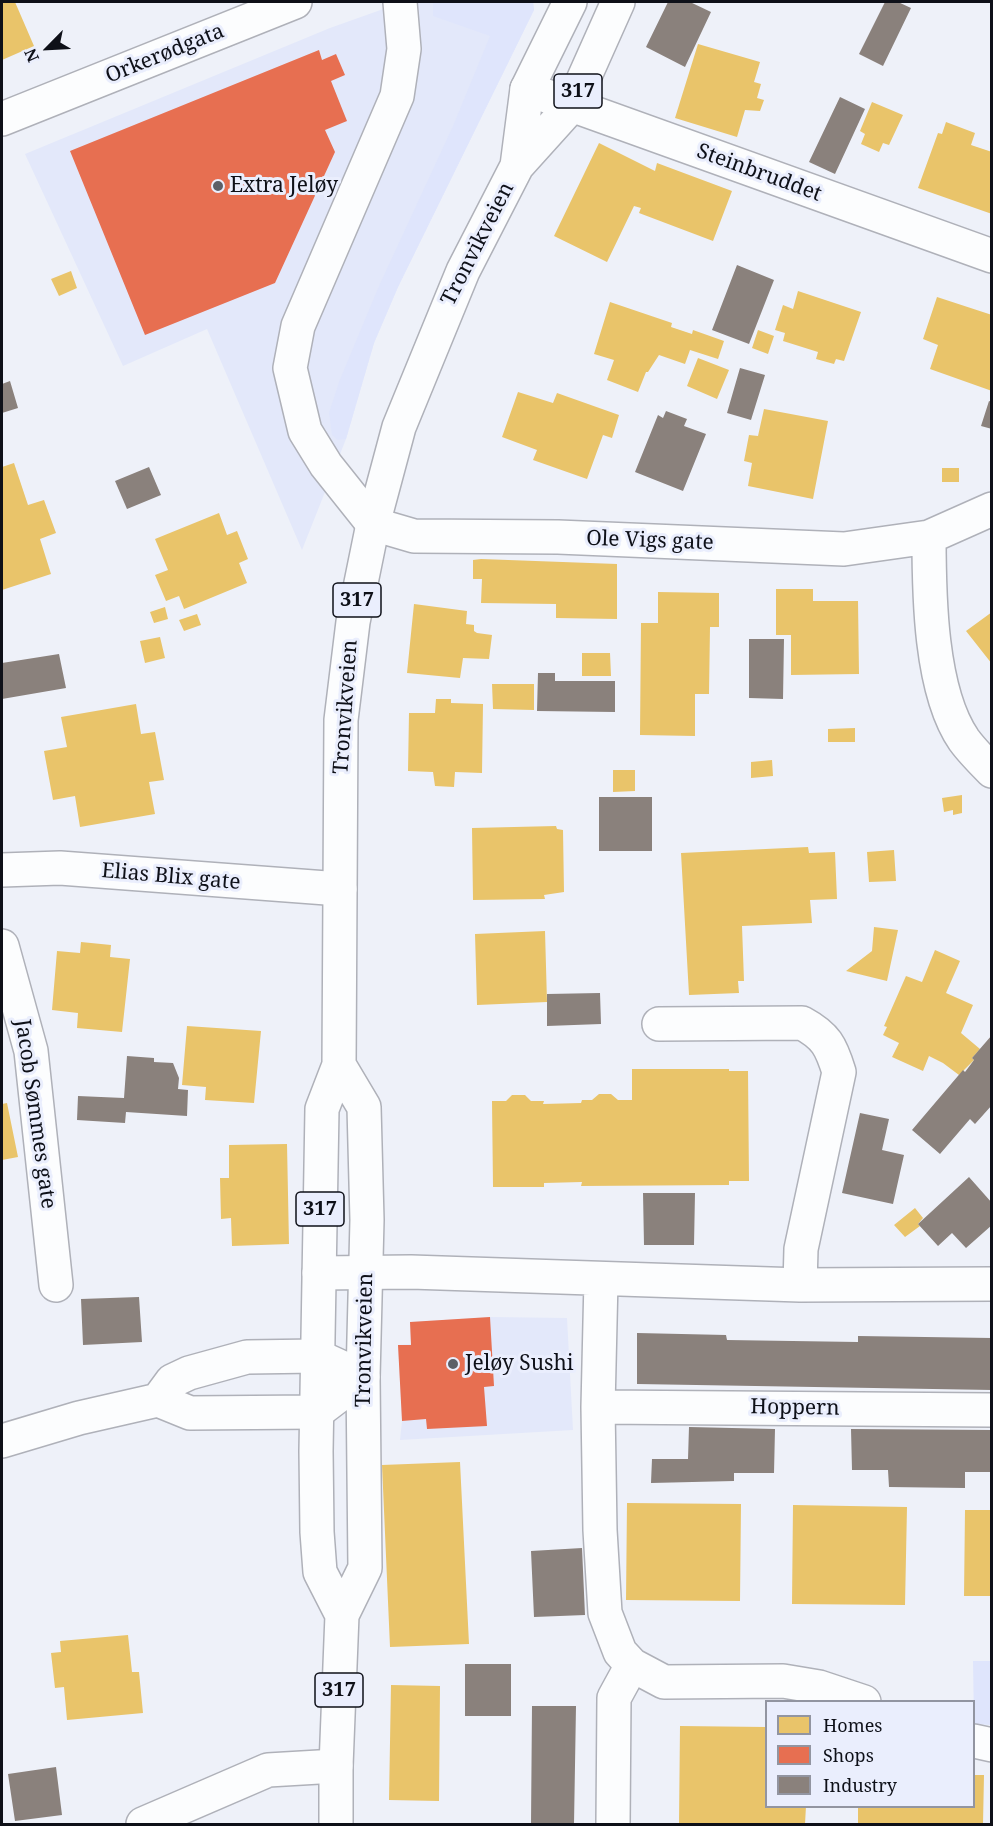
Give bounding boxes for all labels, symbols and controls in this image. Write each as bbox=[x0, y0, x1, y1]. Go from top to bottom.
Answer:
north arrow bbox=[18, 18, 78, 78]
street label: Orkerødgata bbox=[102, 19, 228, 89]
text: N bbox=[19, 45, 44, 66]
road number: 317 bbox=[554, 74, 602, 108]
street label: Steinbruddet bbox=[693, 139, 825, 207]
place label: Extra Jeløy bbox=[230, 173, 338, 199]
street label: Tronvikveien bbox=[436, 178, 520, 310]
marker: Extra Jeløy bbox=[211, 179, 225, 193]
street label: Ole Vigs gate bbox=[586, 526, 714, 556]
road number: 317 bbox=[333, 583, 381, 617]
street label: Tronvikveien bbox=[329, 639, 363, 775]
street label: Elias Blix gate bbox=[100, 858, 242, 896]
street label: Jacob Sømmes gate bbox=[9, 1018, 61, 1210]
road number: 317 bbox=[296, 1192, 344, 1226]
street label: Tronvikveien bbox=[351, 1273, 379, 1407]
place label: Jeløy Sushi bbox=[465, 1351, 574, 1377]
marker: Jeløy Sushi bbox=[446, 1357, 460, 1371]
street label: Hoppern bbox=[750, 1395, 840, 1421]
road number: 317 bbox=[315, 1673, 363, 1707]
legend bbox=[765, 1700, 975, 1808]
text: Homes bbox=[823, 1713, 882, 1737]
text: Shops bbox=[823, 1743, 874, 1767]
text: Industry bbox=[823, 1773, 897, 1797]

